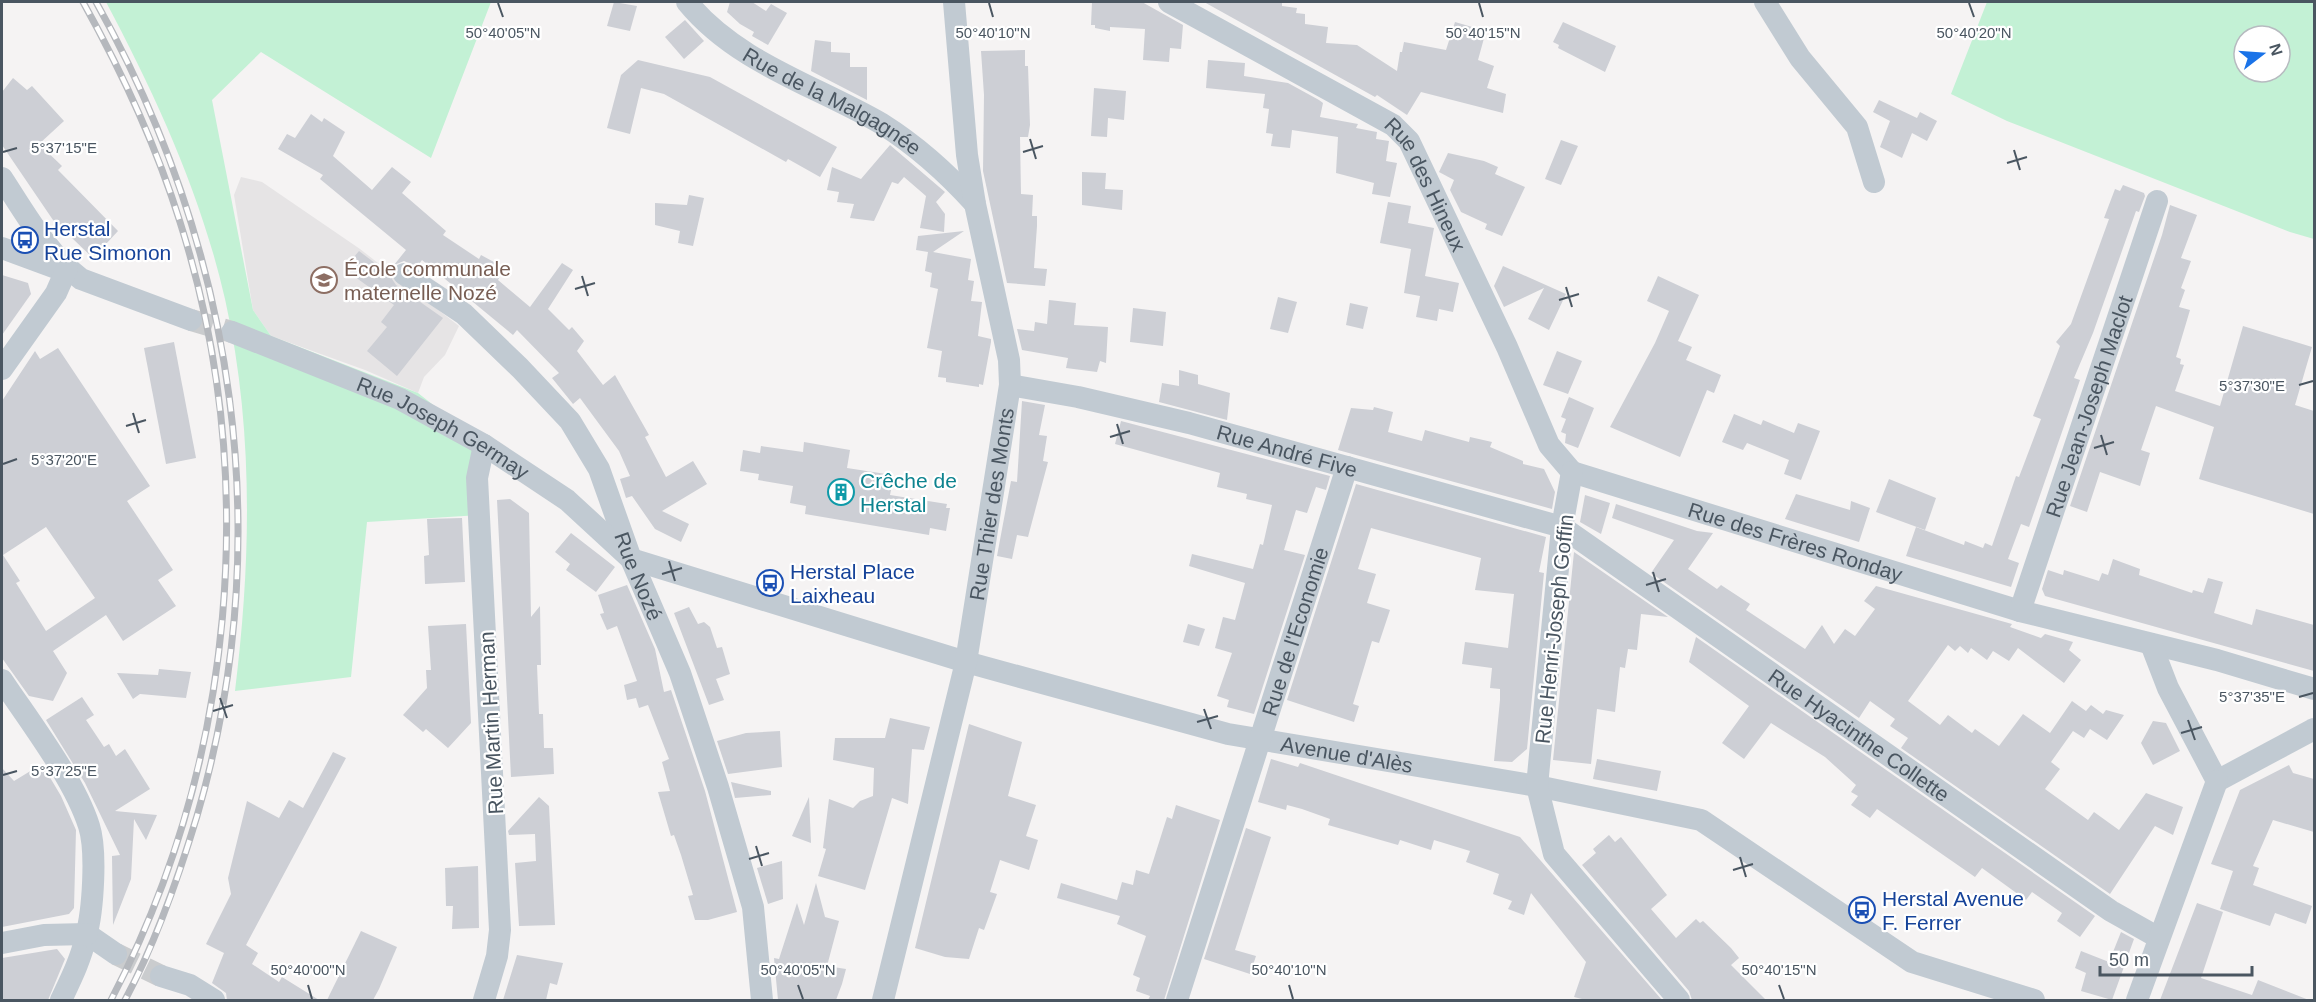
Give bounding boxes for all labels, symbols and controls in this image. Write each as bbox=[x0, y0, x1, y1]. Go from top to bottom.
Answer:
text: 50°40'05"N bbox=[465, 24, 541, 41]
text: 50°40'10"N bbox=[955, 24, 1031, 41]
text: 50°40'15"N bbox=[1445, 24, 1521, 41]
text: 50°40'20"N bbox=[1936, 24, 2012, 41]
north arrow bbox=[2232, 24, 2292, 84]
street label: Rue de la Malgagnée bbox=[739, 42, 926, 159]
text: N bbox=[2266, 42, 2286, 58]
street label: Rue des Hineux bbox=[1380, 112, 1471, 255]
text: 5°37'15"E bbox=[31, 139, 97, 156]
place label: Herstal Rue Simonon bbox=[44, 217, 171, 264]
bus stop icon: Herstal Rue Simonon bbox=[10, 225, 40, 255]
place label: École communale maternelle Nozé bbox=[344, 257, 511, 304]
school or university icon: École communale maternelle Nozé bbox=[309, 265, 339, 295]
street label: Rue Jean-Joseph Maclot bbox=[2041, 292, 2136, 520]
street label: Rue Joseph Germay bbox=[354, 372, 534, 483]
text: 5°37'30"E bbox=[2219, 377, 2285, 394]
street label: Rue Thier des Monts bbox=[964, 406, 1018, 602]
street label: Rue André Five bbox=[1214, 420, 1360, 481]
text: 5°37'20"E bbox=[31, 451, 97, 468]
place label: Crêche de Herstal bbox=[860, 469, 957, 516]
building icon: Crêche de Herstal bbox=[826, 477, 856, 507]
street label: Rue des Frères Ronday bbox=[1686, 497, 1906, 586]
street label: Rue Henri-Joseph Goffin bbox=[1531, 513, 1577, 745]
street label: Rue Nozé bbox=[611, 529, 667, 624]
street label: Rue de l'Economie bbox=[1257, 544, 1332, 719]
place label: Herstal Place Laixheau bbox=[790, 560, 915, 607]
bus stop icon: Herstal Place Laixheau bbox=[755, 568, 785, 598]
street label: Rue Martin Herman bbox=[475, 631, 507, 815]
street label: Rue Hyacinthe Collette bbox=[1765, 664, 1954, 806]
text: 5°37'35"E bbox=[2219, 688, 2285, 705]
street label: Avenue d'Alès bbox=[1279, 732, 1415, 776]
text: 5°37'25"E bbox=[31, 762, 97, 779]
place label: Herstal Avenue F. Ferrer bbox=[1882, 887, 2024, 934]
bus stop icon: Herstal Avenue F. Ferrer bbox=[1847, 895, 1877, 925]
scale bar bbox=[2100, 939, 2252, 977]
text: 50 m bbox=[2109, 950, 2149, 970]
text: 50°40'00"N bbox=[270, 961, 346, 978]
text: 50°40'05"N bbox=[760, 961, 836, 978]
text: 50°40'10"N bbox=[1251, 961, 1327, 978]
text: 50°40'15"N bbox=[1741, 961, 1817, 978]

